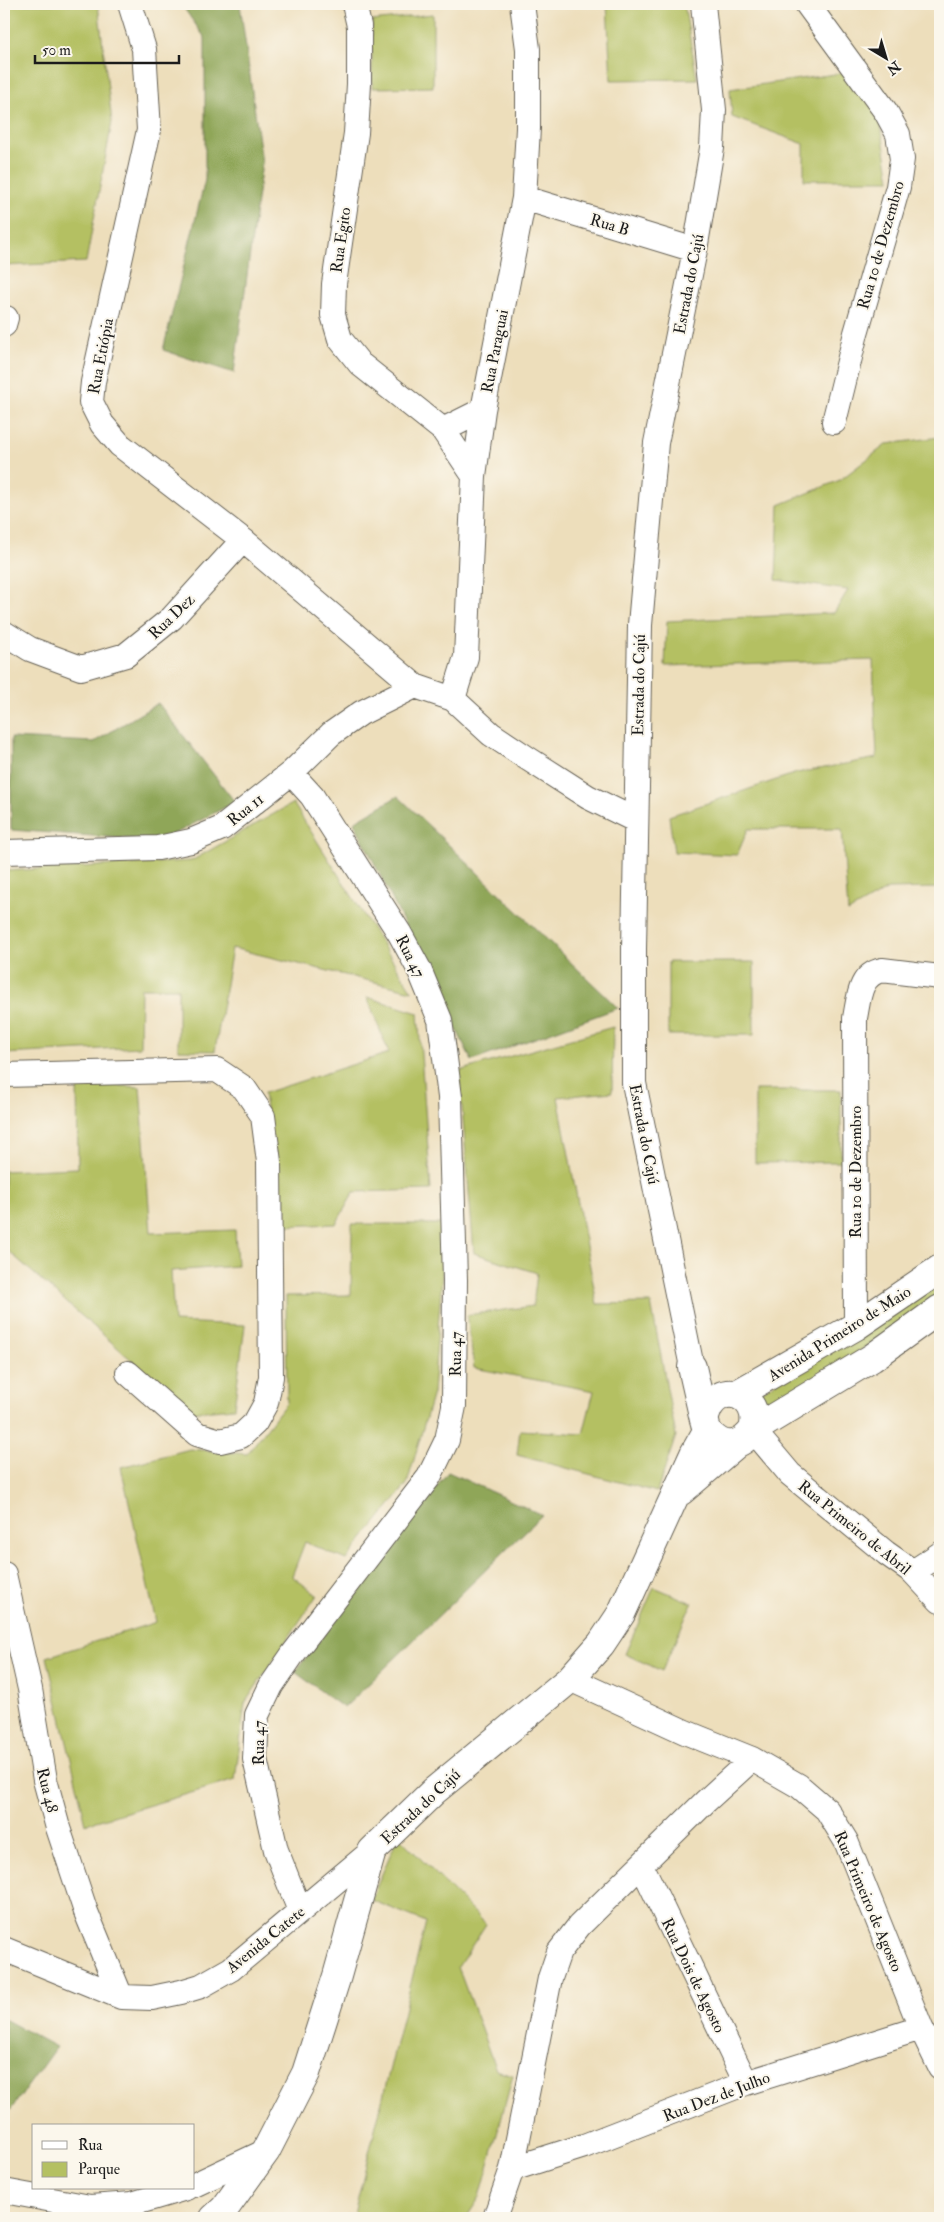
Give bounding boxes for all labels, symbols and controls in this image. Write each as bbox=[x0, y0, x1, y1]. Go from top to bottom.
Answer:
scale bar bbox=[35, 32, 179, 64]
north arrow bbox=[862, 32, 912, 82]
text: 50 m bbox=[42, 41, 71, 60]
text: N bbox=[883, 57, 905, 79]
street label: Rua 10 de Dezembro bbox=[853, 179, 909, 312]
street label: Rua Egito bbox=[327, 206, 356, 274]
street label: Rua B bbox=[588, 210, 632, 240]
street label: Estrada do Cajú bbox=[669, 232, 709, 336]
street label: Rua Paraguai bbox=[477, 308, 513, 395]
street label: Rua Etiópia bbox=[84, 316, 119, 396]
street label: Rua Dez bbox=[144, 590, 199, 644]
street label: Estrada do Cajú bbox=[628, 634, 650, 736]
street label: Rua 11 bbox=[223, 789, 268, 830]
street label: Rua 47 bbox=[391, 932, 430, 982]
street label: Estrada do Cajú bbox=[624, 1082, 664, 1186]
street label: Rua 10 de Dezembro bbox=[846, 1105, 866, 1238]
street label: Avenida Primeiro de Maio bbox=[763, 1282, 915, 1387]
street label: Rua 47 bbox=[446, 1331, 466, 1377]
street label: Rua Primeiro de Abril bbox=[794, 1476, 915, 1579]
street label: Rua 47 bbox=[249, 1720, 269, 1766]
street label: Estrada do Cajú bbox=[377, 1765, 465, 1849]
street label: Rua 48 bbox=[32, 1766, 62, 1815]
street label: Rua Primeiro de Agosto bbox=[829, 1828, 907, 1975]
street label: Avenida Catete bbox=[221, 1902, 309, 1978]
street label: Rua Dois de Agosto bbox=[657, 1915, 730, 2036]
street label: Rua Dez de Julho bbox=[660, 2067, 773, 2127]
legend bbox=[32, 2124, 195, 2190]
text: Rua bbox=[78, 2136, 103, 2155]
text: Parque bbox=[78, 2160, 120, 2179]

